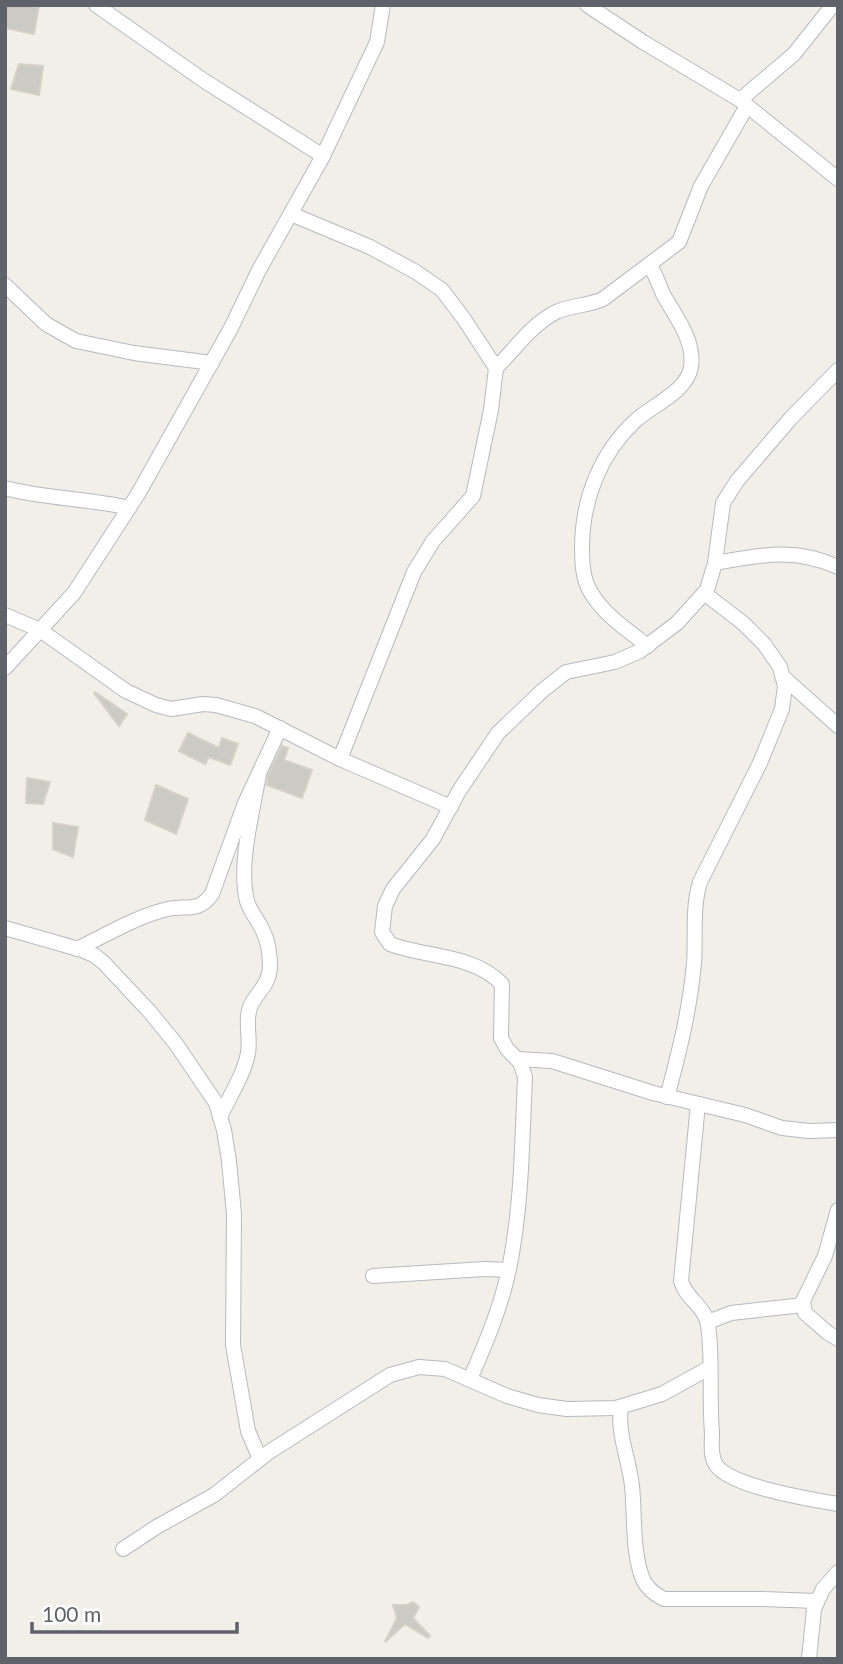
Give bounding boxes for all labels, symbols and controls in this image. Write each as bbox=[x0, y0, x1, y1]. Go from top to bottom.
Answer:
scale bar bbox=[32, 1590, 236, 1634]
text: 100 m bbox=[42, 1601, 101, 1626]

